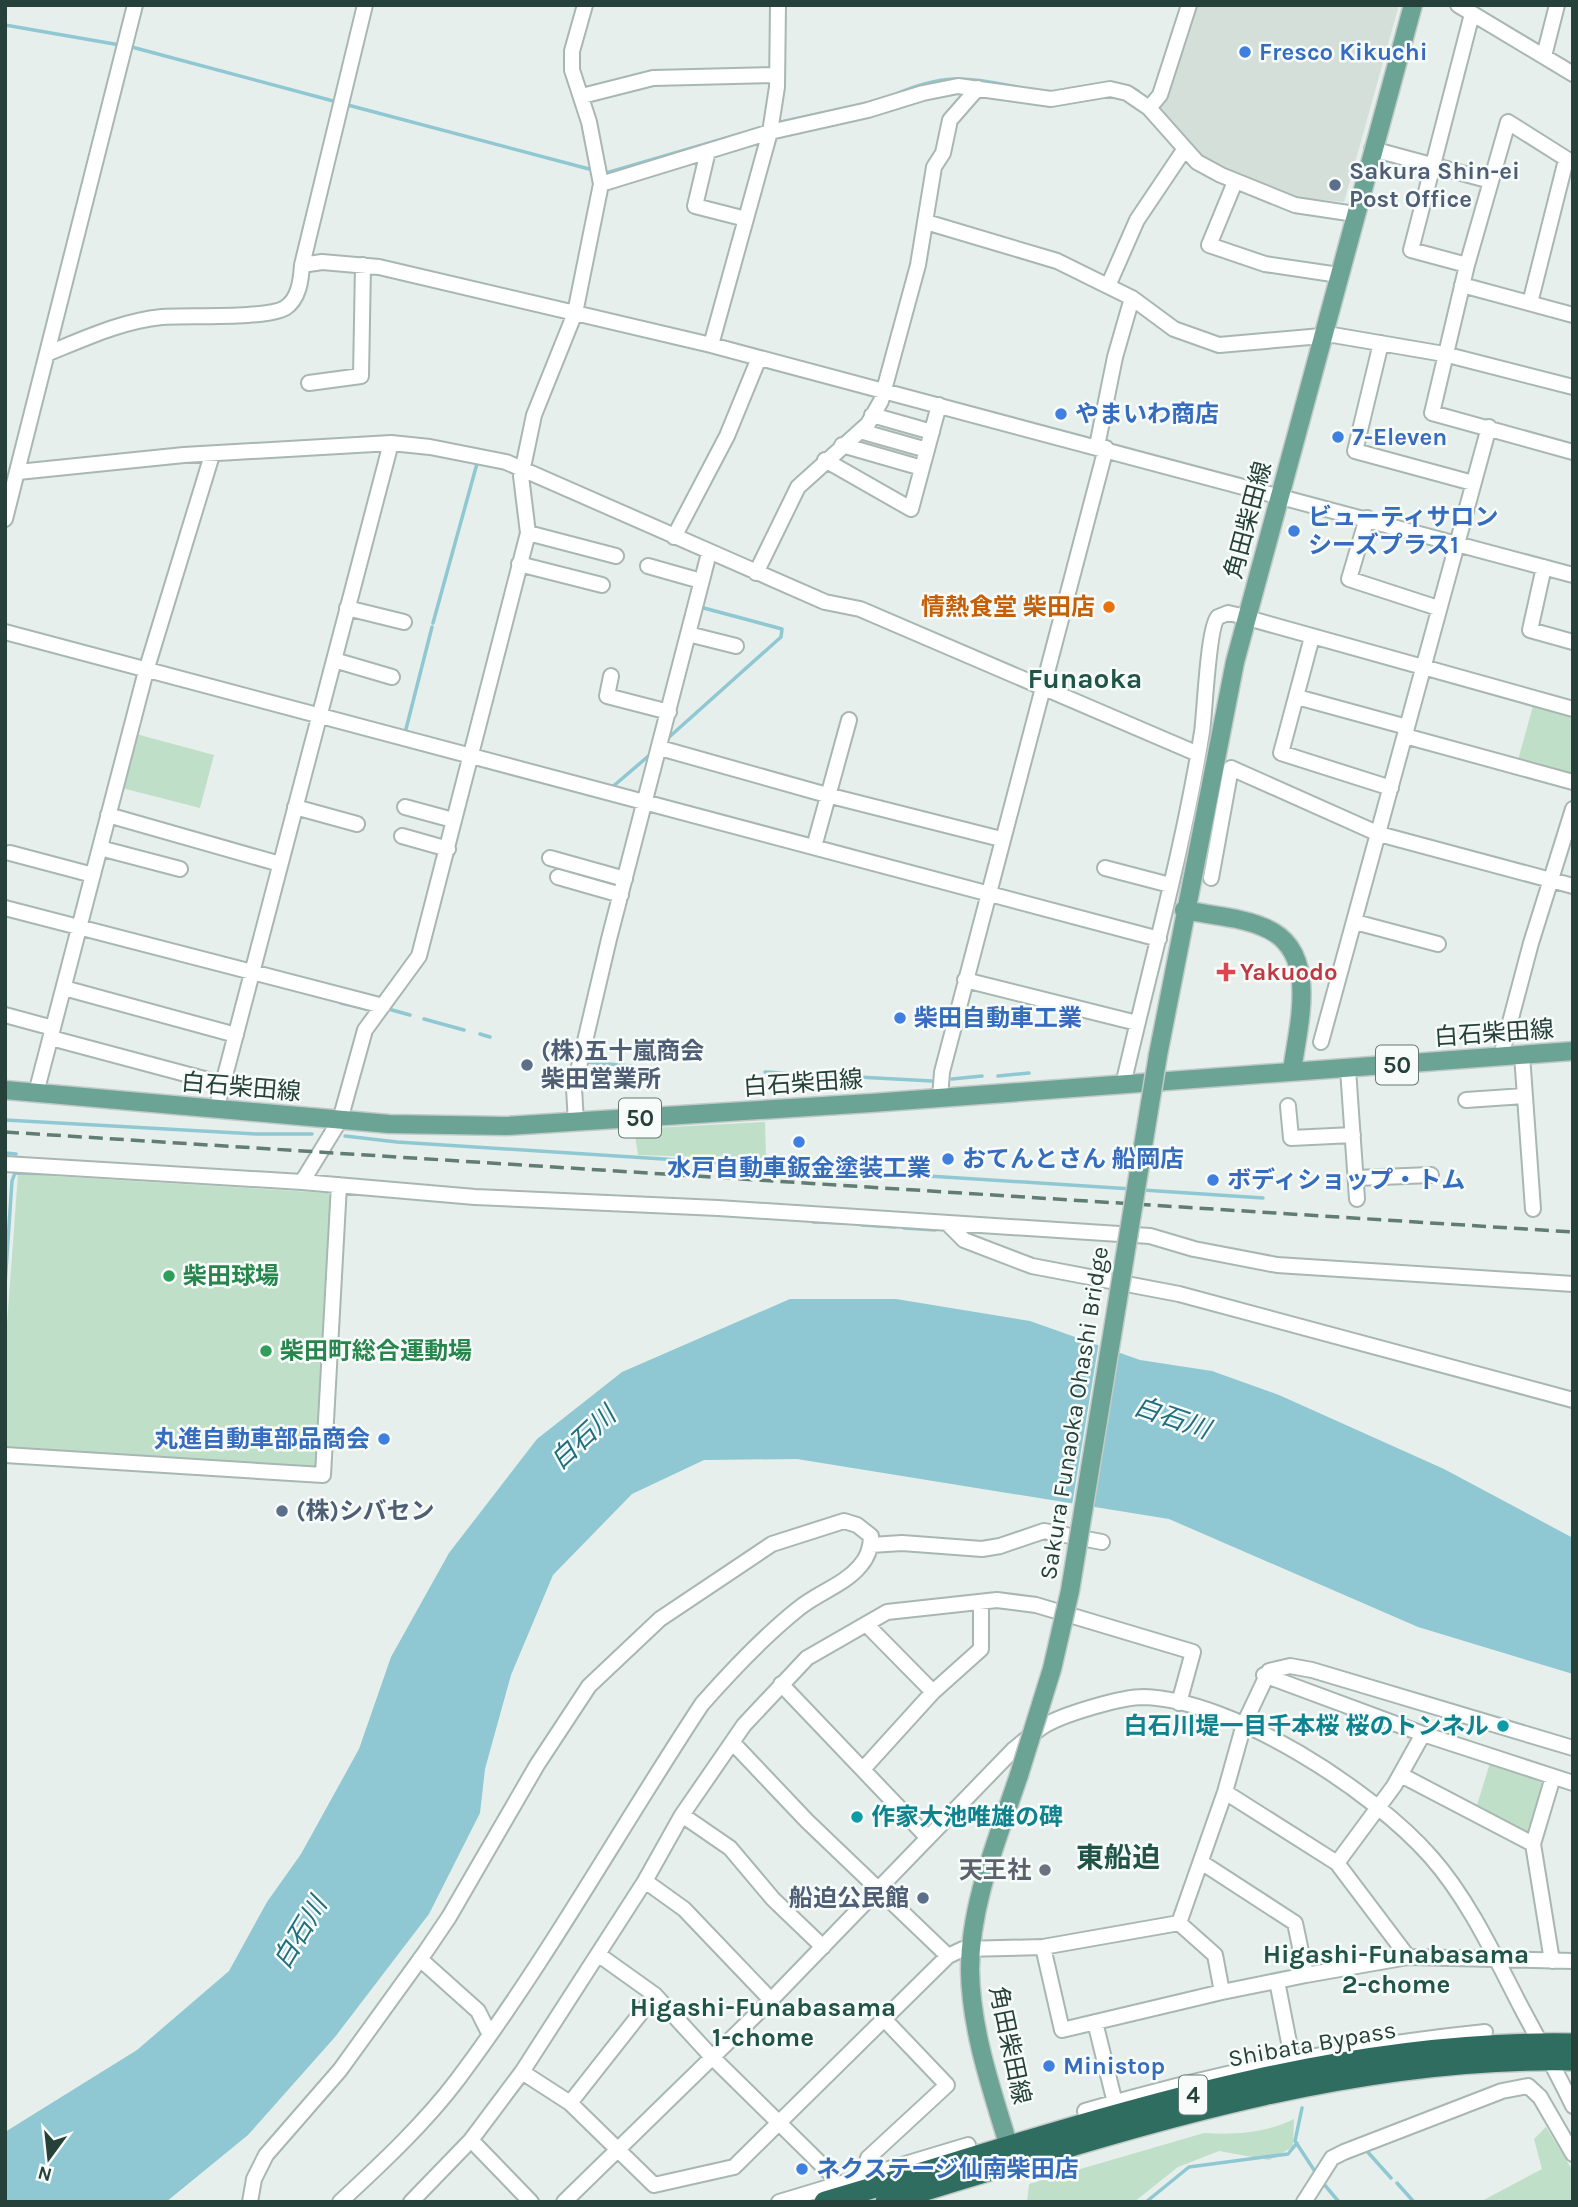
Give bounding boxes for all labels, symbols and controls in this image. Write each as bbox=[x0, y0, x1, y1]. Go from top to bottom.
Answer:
place label: Fresco Kikuchi bbox=[1259, 38, 1428, 66]
marker: Fresco Kikuchi bbox=[1237, 44, 1253, 60]
place label: Sakura Shin-ei Post Office bbox=[1349, 157, 1520, 213]
marker: Sakura Shin-ei Post Office bbox=[1327, 177, 1343, 193]
place label: やまいわ商店 bbox=[1075, 400, 1219, 428]
marker: やまいわ商店 bbox=[1053, 406, 1069, 422]
place label: 7-Eleven bbox=[1352, 423, 1447, 451]
marker: 7-Eleven bbox=[1330, 429, 1346, 445]
street label: 角田柴田線 bbox=[1219, 458, 1277, 582]
place label: ビューティサロン シーズプラス1 bbox=[1308, 503, 1499, 559]
marker: ビューティサロン シーズプラス1 bbox=[1286, 523, 1302, 539]
place label: 情熱食堂 柴田店 bbox=[921, 593, 1095, 621]
marker: 情熱食堂 柴田店 bbox=[1101, 599, 1117, 615]
district label: Funaoka bbox=[1028, 662, 1142, 695]
place label: Yakuodo bbox=[1240, 958, 1338, 986]
marker: Yakuodo bbox=[1218, 964, 1234, 980]
place label: 柴田自動車工業 bbox=[914, 1004, 1082, 1032]
marker: 柴田自動車工業 bbox=[892, 1010, 908, 1026]
street label: 白石柴田線 bbox=[1433, 1015, 1555, 1051]
place label: (株)五十嵐商会 柴田営業所 bbox=[541, 1037, 704, 1093]
road number: 50 bbox=[1376, 1046, 1418, 1084]
marker: (株)五十嵐商会 柴田営業所 bbox=[519, 1057, 535, 1073]
street label: 白石柴田線 bbox=[742, 1065, 864, 1101]
street label: 白石柴田線 bbox=[180, 1068, 302, 1106]
road number: 50 bbox=[619, 1098, 661, 1138]
marker: 水戸自動車鈑金塗装工業 bbox=[791, 1134, 807, 1150]
place label: おてんとさん 船岡店 bbox=[962, 1145, 1184, 1173]
marker: おてんとさん 船岡店 bbox=[940, 1151, 956, 1167]
place label: 水戸自動車鈑金塗装工業 bbox=[667, 1154, 931, 1182]
place label: ボディショップ・トム bbox=[1227, 1166, 1465, 1194]
marker: ボディショップ・トム bbox=[1205, 1172, 1221, 1188]
street label: Sakura Funaoka Ohashi Bridge bbox=[1034, 1244, 1114, 1582]
place label: 柴田球場 bbox=[183, 1262, 279, 1290]
marker: 柴田球場 bbox=[161, 1268, 177, 1284]
place label: 柴田町総合運動場 bbox=[280, 1337, 472, 1365]
marker: 柴田町総合運動場 bbox=[258, 1343, 274, 1359]
water label: 白石川 bbox=[1130, 1391, 1217, 1446]
water label: 白石川 bbox=[544, 1398, 624, 1476]
place label: 丸進自動車部品商会 bbox=[154, 1425, 370, 1453]
marker: 丸進自動車部品商会 bbox=[376, 1431, 392, 1447]
place label: (株)シバセン bbox=[296, 1497, 434, 1525]
marker: (株)シバセン bbox=[274, 1503, 290, 1519]
place label: 白石川堤一目千本桜 桜のトンネル bbox=[1123, 1712, 1489, 1740]
marker: 白石川堤一目千本桜 桜のトンネル bbox=[1495, 1718, 1511, 1734]
place label: 作家大池唯雄の碑 bbox=[871, 1803, 1063, 1831]
marker: 作家大池唯雄の碑 bbox=[849, 1809, 865, 1825]
district label: 東船迫 bbox=[1076, 1841, 1160, 1874]
place label: 天王社 bbox=[959, 1856, 1031, 1884]
marker: 天王社 bbox=[1037, 1862, 1053, 1878]
place label: 船迫公民館 bbox=[789, 1884, 909, 1912]
water label: 白石川 bbox=[267, 1889, 335, 1974]
marker: 船迫公民館 bbox=[915, 1890, 931, 1906]
district label: Higashi-Funabasama 2-chome bbox=[1263, 1939, 1529, 2000]
street label: 角田柴田線 bbox=[984, 1983, 1036, 2107]
district label: Higashi-Funabasama 1-chome bbox=[630, 1992, 896, 2053]
street label: Shibata Bypass bbox=[1226, 2015, 1398, 2073]
place label: Ministop bbox=[1063, 2052, 1165, 2080]
marker: Ministop bbox=[1041, 2058, 1057, 2074]
road number: 4 bbox=[1179, 2076, 1207, 2114]
north arrow bbox=[14, 2123, 84, 2193]
place label: ネクステージ仙南柴田店 bbox=[816, 2155, 1079, 2183]
text: N bbox=[35, 2161, 54, 2186]
marker: ネクステージ仙南柴田店 bbox=[794, 2161, 810, 2177]

